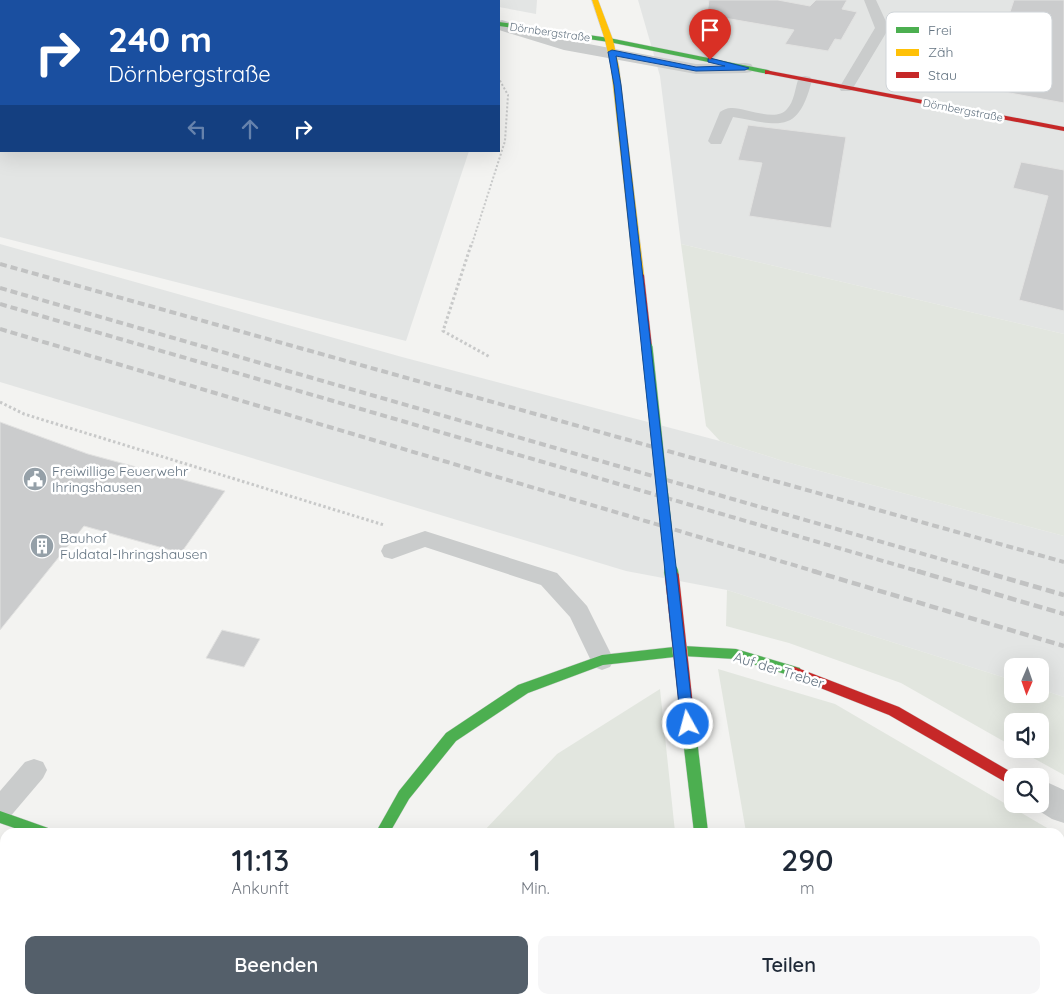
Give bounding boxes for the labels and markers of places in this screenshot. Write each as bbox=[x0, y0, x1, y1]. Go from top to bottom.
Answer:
pin bbox=[689, 9, 731, 60]
place label: Freiwillige Feuerwehr Ihringshausen bbox=[52, 462, 189, 496]
public building icon: Freiwillige Feuerwehr Ihringshausen bbox=[22, 466, 48, 492]
place label: Bauhof Fuldatal-Ihringshausen bbox=[60, 529, 208, 563]
building icon: Bauhof Fuldatal-Ihringshausen bbox=[29, 533, 55, 559]

